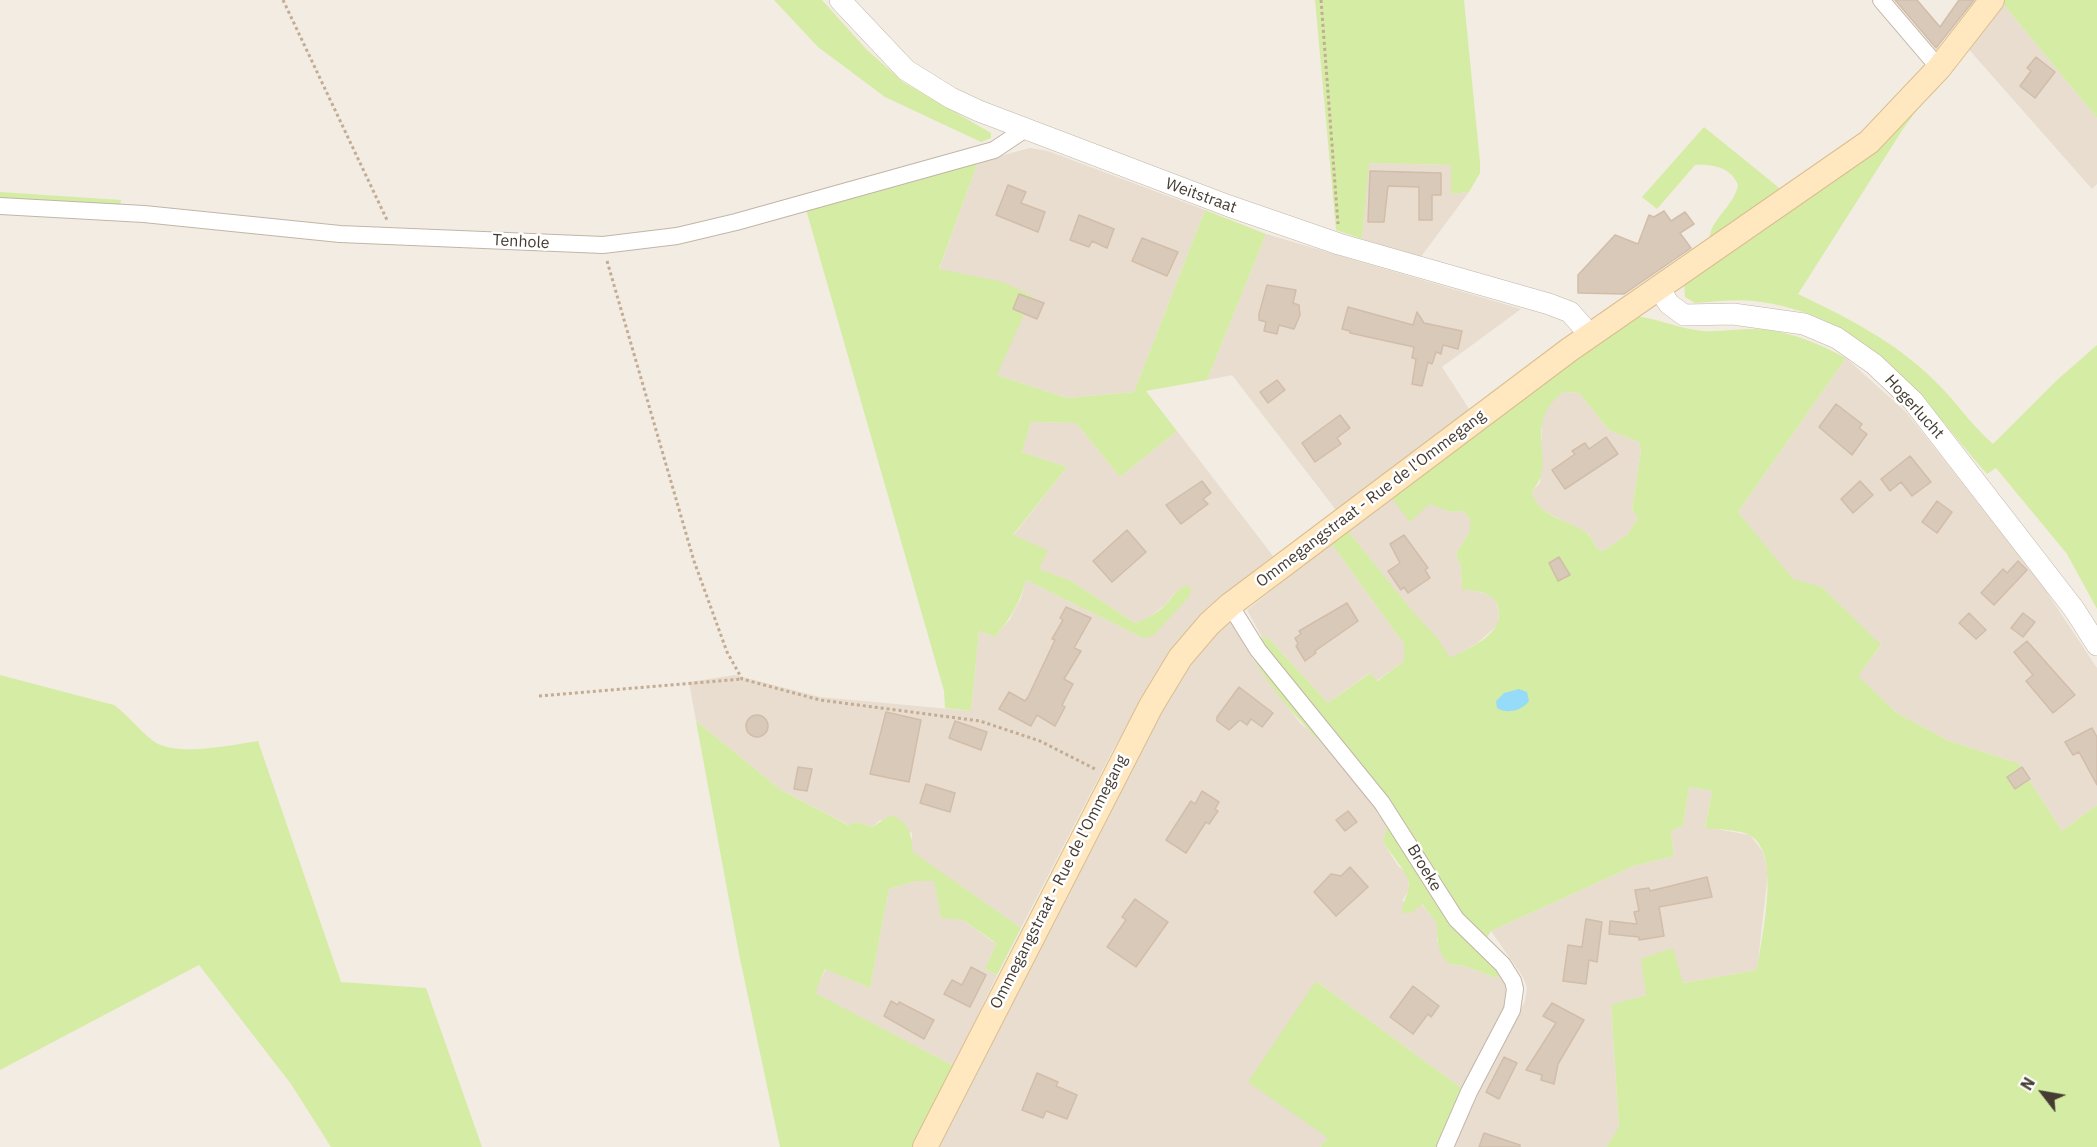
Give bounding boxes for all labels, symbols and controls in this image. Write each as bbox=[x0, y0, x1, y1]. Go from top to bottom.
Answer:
street label: Weitstraat bbox=[1163, 174, 1239, 218]
street label: Tenhole bbox=[492, 231, 550, 253]
street label: Hogerlucht bbox=[1880, 371, 1948, 443]
street label: Ommegangstraat - Rue de l'Ommegang bbox=[1252, 406, 1490, 592]
street label: Ommegangstraat - Rue de l'Ommegang bbox=[986, 752, 1132, 1012]
street label: Broeke bbox=[1403, 841, 1445, 895]
north arrow bbox=[2013, 1063, 2073, 1123]
text: N bbox=[2016, 1074, 2039, 1094]

